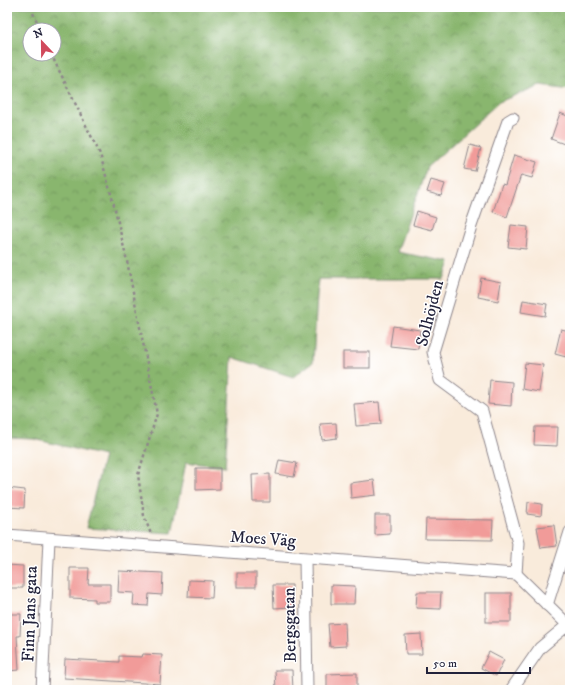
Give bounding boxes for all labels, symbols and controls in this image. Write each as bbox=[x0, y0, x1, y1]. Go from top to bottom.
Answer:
north arrow bbox=[22, 22, 62, 62]
text: N bbox=[32, 25, 45, 42]
street label: Solhöjden bbox=[411, 278, 449, 349]
street label: Moes Väg bbox=[229, 526, 297, 552]
street label: Finn Jans gata bbox=[17, 565, 43, 663]
street label: Bergsgatan bbox=[278, 587, 302, 663]
scale bar bbox=[427, 649, 530, 675]
text: 50 m bbox=[433, 656, 457, 671]

